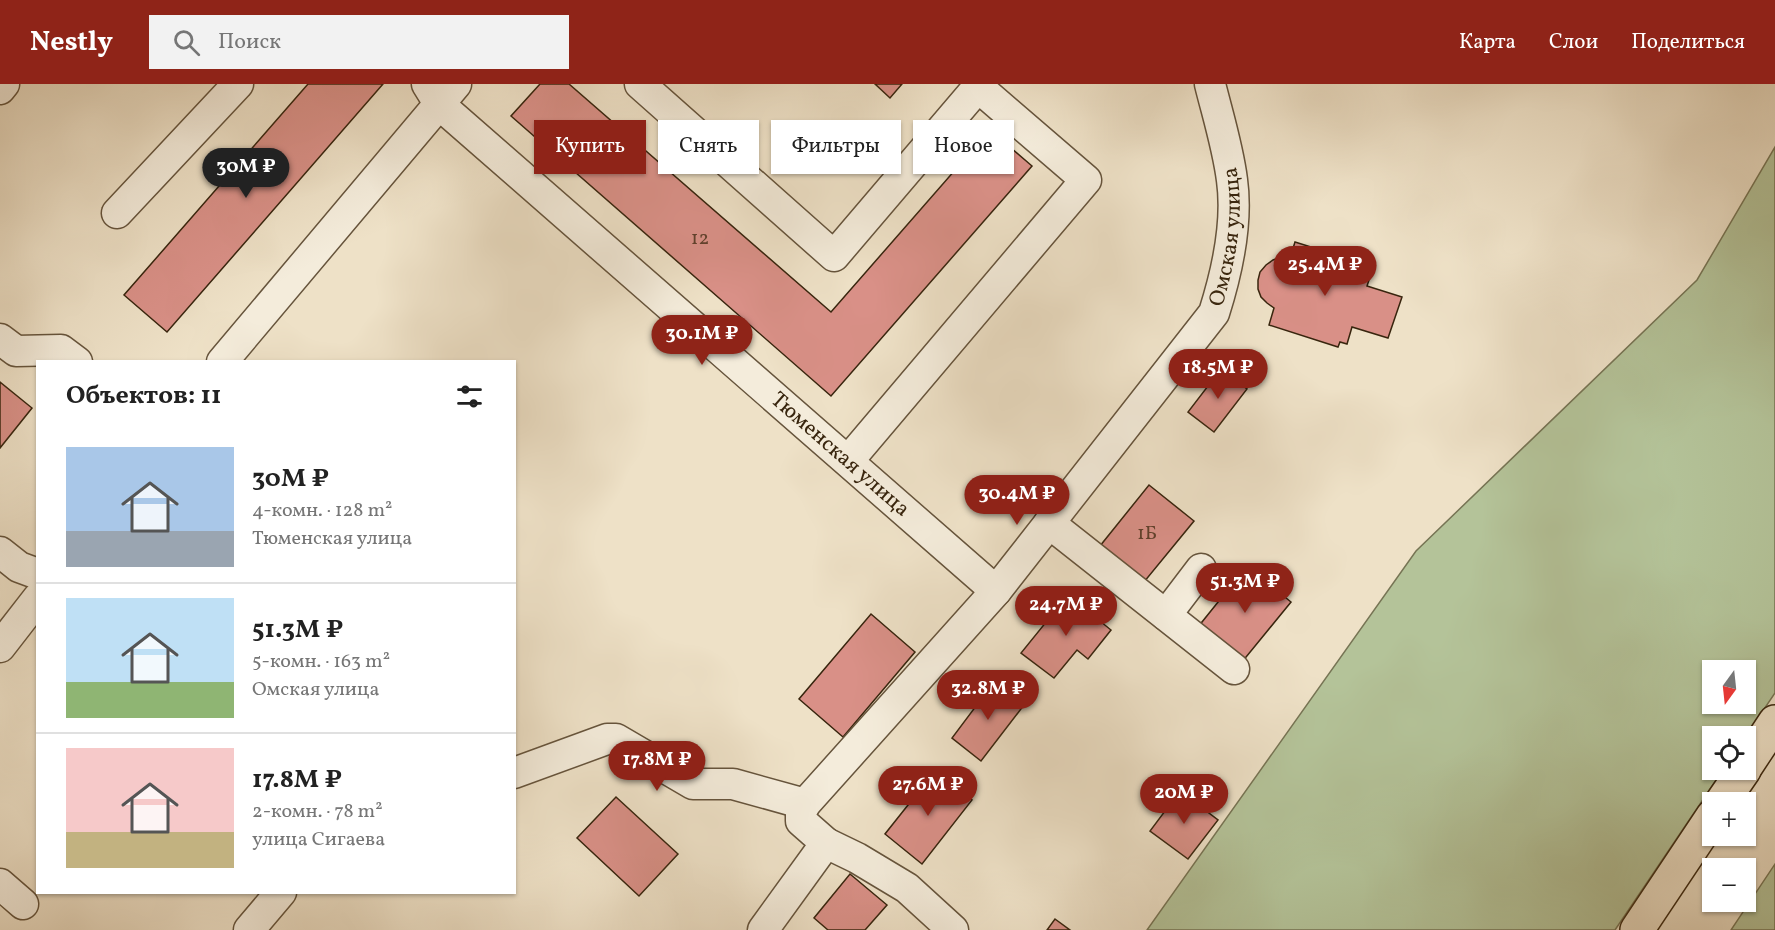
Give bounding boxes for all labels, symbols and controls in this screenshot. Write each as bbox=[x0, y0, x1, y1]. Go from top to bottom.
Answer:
search box bbox=[149, 15, 569, 69]
text: Nestly bbox=[30, 23, 113, 62]
icon: search bbox=[170, 26, 203, 59]
text: Поиск bbox=[218, 27, 281, 58]
text: Карта bbox=[1459, 28, 1516, 57]
text: Слои bbox=[1549, 28, 1598, 57]
text: Поделиться bbox=[1631, 28, 1745, 57]
chip: Купить bbox=[534, 120, 646, 174]
chip: Снять bbox=[658, 120, 759, 174]
chip: Фильтры bbox=[771, 120, 901, 174]
chip: Новое bbox=[913, 120, 1014, 174]
pin: 30M ₽ bbox=[204, 148, 288, 199]
text: 30M ₽ bbox=[216, 153, 276, 181]
street label: Омская улица bbox=[1201, 165, 1249, 310]
house number: 12 bbox=[691, 225, 709, 253]
pin: 25.4M ₽ bbox=[1270, 246, 1380, 297]
text: 25.4M ₽ bbox=[1288, 251, 1362, 279]
pin: 30.1M ₽ bbox=[647, 315, 757, 366]
text: 30.1M ₽ bbox=[666, 320, 738, 348]
pin: 18.5M ₽ bbox=[1163, 349, 1273, 400]
text: 18.5M ₽ bbox=[1183, 354, 1253, 382]
text: Объектов: 11 bbox=[66, 378, 221, 414]
icon: filters bbox=[453, 380, 486, 413]
street label: Тюменская улица bbox=[763, 385, 917, 524]
text: 30M ₽ bbox=[252, 461, 329, 497]
icon: home bbox=[114, 471, 186, 543]
pin: 30.4M ₽ bbox=[962, 475, 1072, 526]
text: 30.4M ₽ bbox=[978, 480, 1056, 508]
text: 4-комн. · 128 m² bbox=[252, 497, 393, 525]
house number: 1Б bbox=[1137, 520, 1157, 548]
text: Тюменская улица bbox=[252, 525, 412, 553]
pin: 51.3M ₽ bbox=[1190, 563, 1300, 614]
text: 51.3M ₽ bbox=[1210, 568, 1280, 596]
pin: 24.7M ₽ bbox=[1011, 586, 1121, 637]
text: 24.7M ₽ bbox=[1029, 591, 1103, 619]
text: 51.3M ₽ bbox=[252, 612, 343, 648]
icon: home bbox=[114, 622, 186, 694]
text: 5-комн. · 163 m² bbox=[252, 648, 390, 676]
north arrow bbox=[1702, 660, 1756, 714]
map controls bbox=[1702, 660, 1756, 912]
pin: 32.8M ₽ bbox=[933, 670, 1043, 721]
text: 32.8M ₽ bbox=[951, 675, 1025, 703]
text: Омская улица bbox=[252, 676, 379, 704]
button: locate bbox=[1702, 726, 1756, 780]
pin: 17.8M ₽ bbox=[602, 741, 712, 792]
text: 17.8M ₽ bbox=[622, 746, 692, 774]
text: 17.8M ₽ bbox=[252, 762, 342, 798]
pin: 27.6M ₽ bbox=[873, 766, 983, 817]
text: 27.6M ₽ bbox=[892, 771, 964, 799]
icon: home bbox=[114, 772, 186, 844]
pin: 20M ₽ bbox=[1142, 774, 1226, 825]
text: 20M ₽ bbox=[1154, 779, 1214, 807]
button: + bbox=[1702, 792, 1756, 846]
text: 2-комн. · 78 m² bbox=[252, 798, 383, 826]
text: улица Сигаева bbox=[252, 826, 385, 854]
button: − bbox=[1702, 858, 1756, 912]

